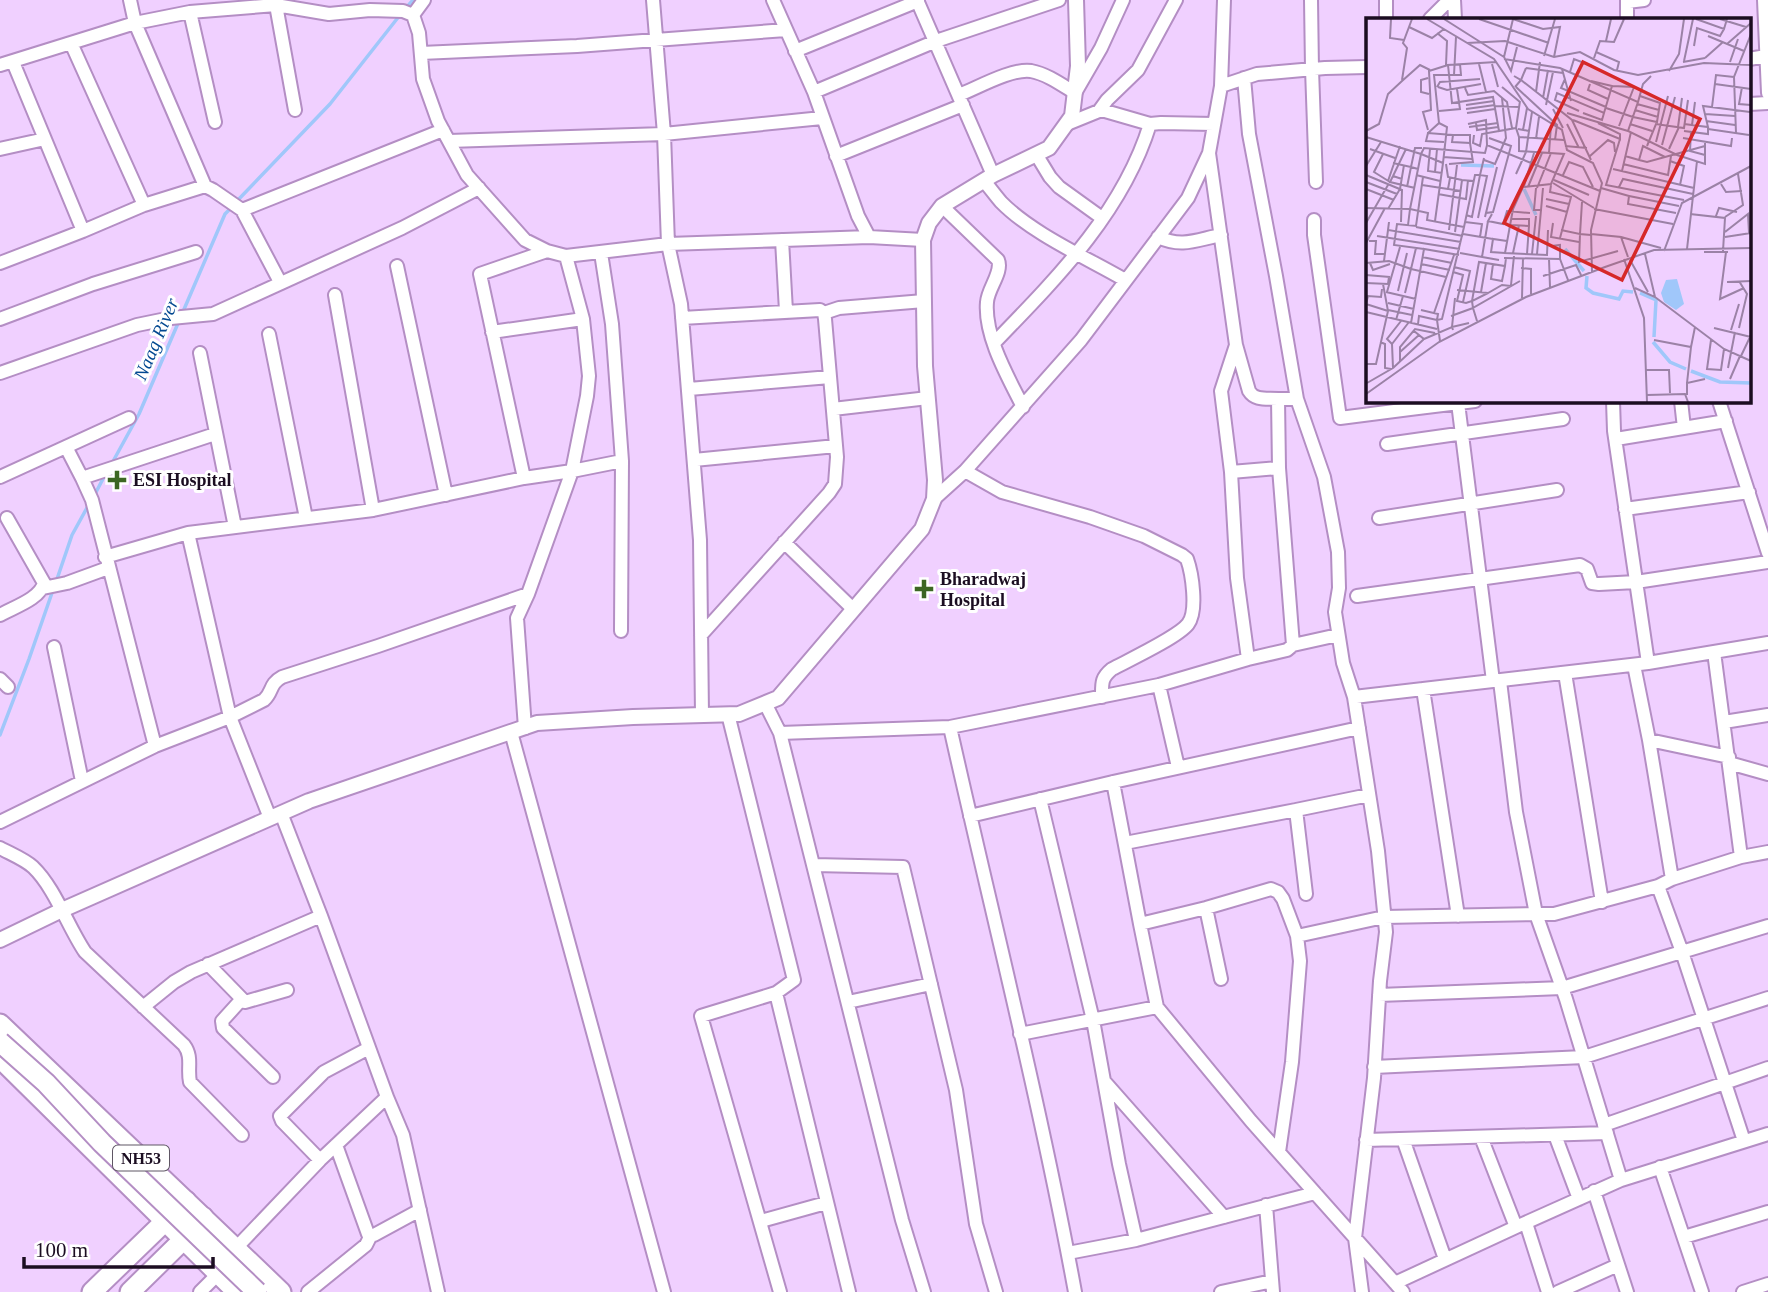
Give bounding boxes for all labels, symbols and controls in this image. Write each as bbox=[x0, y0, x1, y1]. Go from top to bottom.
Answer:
inset map bbox=[1366, 18, 1750, 402]
water label: Naag River bbox=[129, 294, 183, 384]
marker: ESI Hospital bbox=[107, 470, 127, 490]
place label: ESI Hospital bbox=[133, 470, 232, 490]
place label: Bharadwaj Hospital bbox=[940, 569, 1026, 610]
marker: Bharadwaj Hospital bbox=[914, 579, 934, 599]
road number: NH53 bbox=[113, 1146, 169, 1170]
scale bar bbox=[24, 1226, 214, 1270]
text: 100 m bbox=[35, 1238, 88, 1262]

